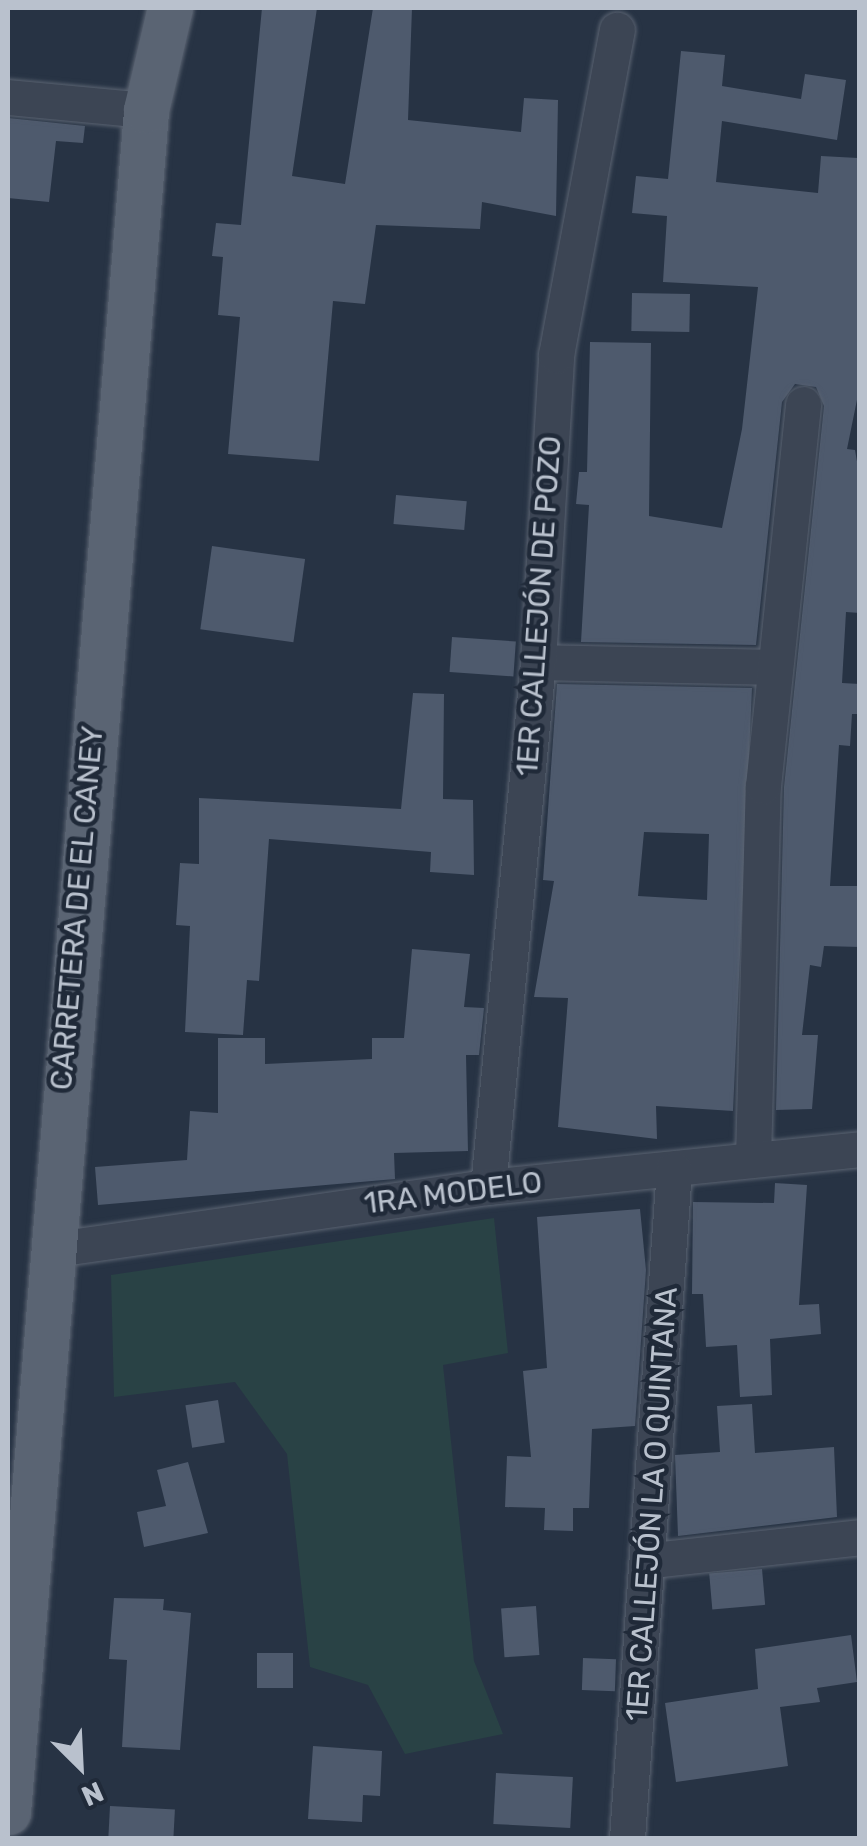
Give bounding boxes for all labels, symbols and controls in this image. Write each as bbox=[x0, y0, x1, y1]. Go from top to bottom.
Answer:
street label: 1ER CALLEJÓN DE POZO bbox=[509, 435, 569, 777]
street label: CARRETERA DE EL CANEY bbox=[43, 724, 111, 1092]
street label: 1RA MODELO bbox=[362, 1164, 544, 1222]
street label: 1ER CALLEJÓN LA O QUINTANA bbox=[619, 1285, 685, 1723]
north arrow bbox=[30, 1716, 130, 1816]
text: N bbox=[77, 1775, 108, 1813]

